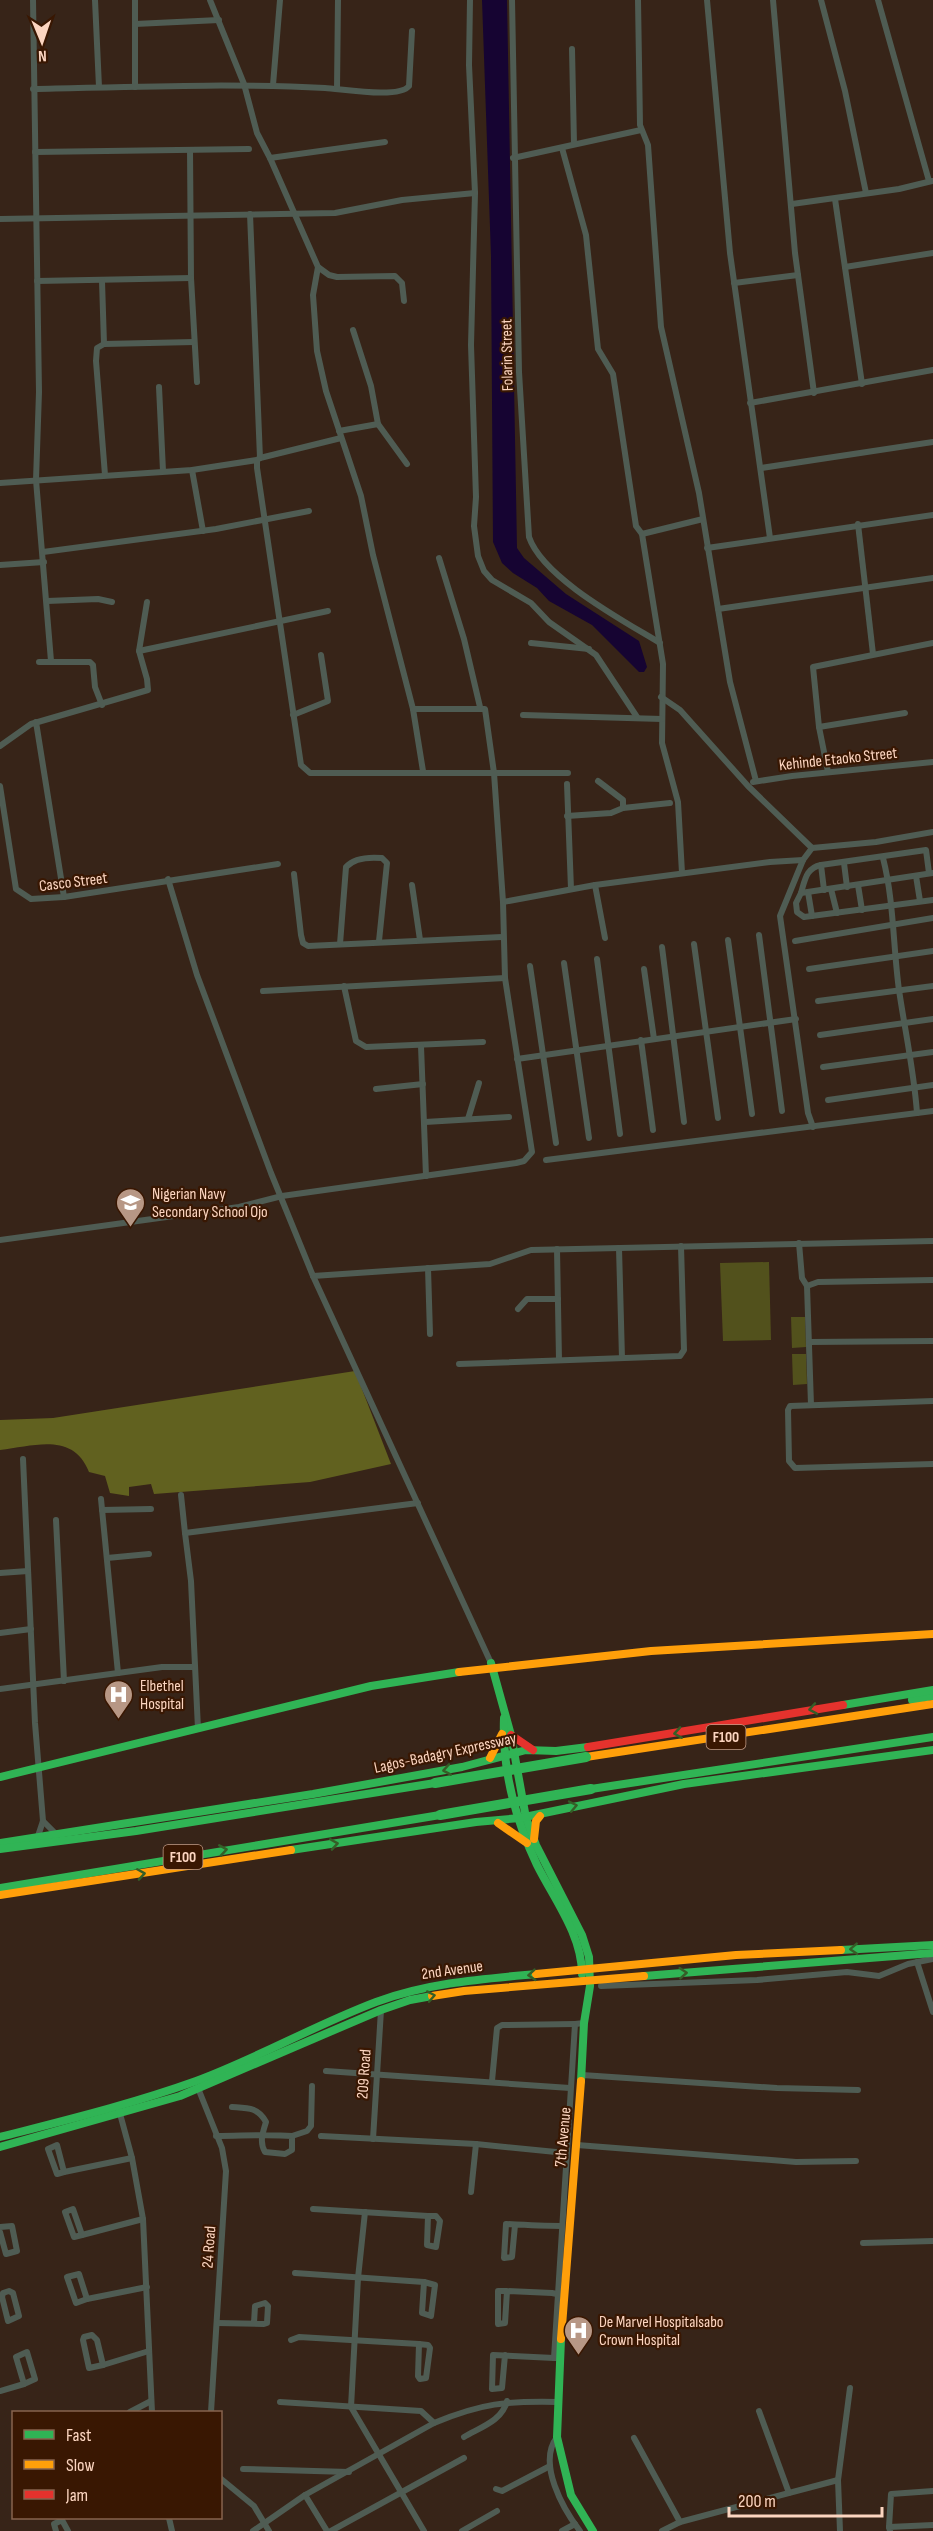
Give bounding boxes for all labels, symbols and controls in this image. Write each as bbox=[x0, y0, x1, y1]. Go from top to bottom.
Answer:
north arrow bbox=[12, 12, 72, 72]
text: N bbox=[38, 46, 47, 65]
street label: Folarin Street bbox=[497, 319, 518, 391]
street label: Kehinde Etaoko Street bbox=[778, 744, 898, 775]
street label: Casco Street bbox=[38, 869, 109, 896]
place label: Nigerian Navy Secondary School Ojo bbox=[152, 1185, 268, 1222]
school or university icon: Nigerian Navy Secondary School Ojo bbox=[115, 1186, 147, 1228]
place label: Elbethel Hospital bbox=[140, 1677, 184, 1714]
hospital icon: Elbethel Hospital bbox=[103, 1678, 135, 1720]
one-way arrow bbox=[808, 1703, 818, 1715]
road number: F100 bbox=[706, 1725, 746, 1749]
one-way arrow bbox=[674, 1726, 684, 1739]
street label: Lagos-Badagry Expressway bbox=[372, 1729, 518, 1778]
one-way arrow bbox=[443, 1763, 453, 1776]
one-way arrow bbox=[568, 1800, 578, 1813]
one-way arrow bbox=[328, 1838, 338, 1851]
road number: F100 bbox=[164, 1845, 202, 1869]
one-way arrow bbox=[219, 1845, 228, 1857]
one-way arrow bbox=[136, 1868, 146, 1881]
one-way arrow bbox=[849, 1943, 858, 1956]
street label: 2nd Avenue bbox=[420, 1957, 484, 1984]
one-way arrow bbox=[679, 1967, 688, 1980]
one-way arrow bbox=[527, 1968, 536, 1981]
one-way arrow bbox=[425, 1990, 435, 2003]
street label: 209 Road bbox=[353, 2048, 376, 2100]
street label: 7th Avenue bbox=[551, 2106, 576, 2168]
street label: 24 Road bbox=[199, 2225, 220, 2269]
place label: De Marvel Hospitalsabo Crown Hospital bbox=[599, 2313, 723, 2350]
hospital icon: De Marvel Hospitalsabo Crown Hospital bbox=[562, 2314, 594, 2356]
legend bbox=[12, 2411, 222, 2519]
text: Fast bbox=[66, 2425, 92, 2446]
text: Slow bbox=[66, 2455, 95, 2476]
scale bar bbox=[729, 2480, 882, 2518]
text: Jam bbox=[65, 2485, 88, 2506]
text: 200 m bbox=[738, 2491, 776, 2512]

